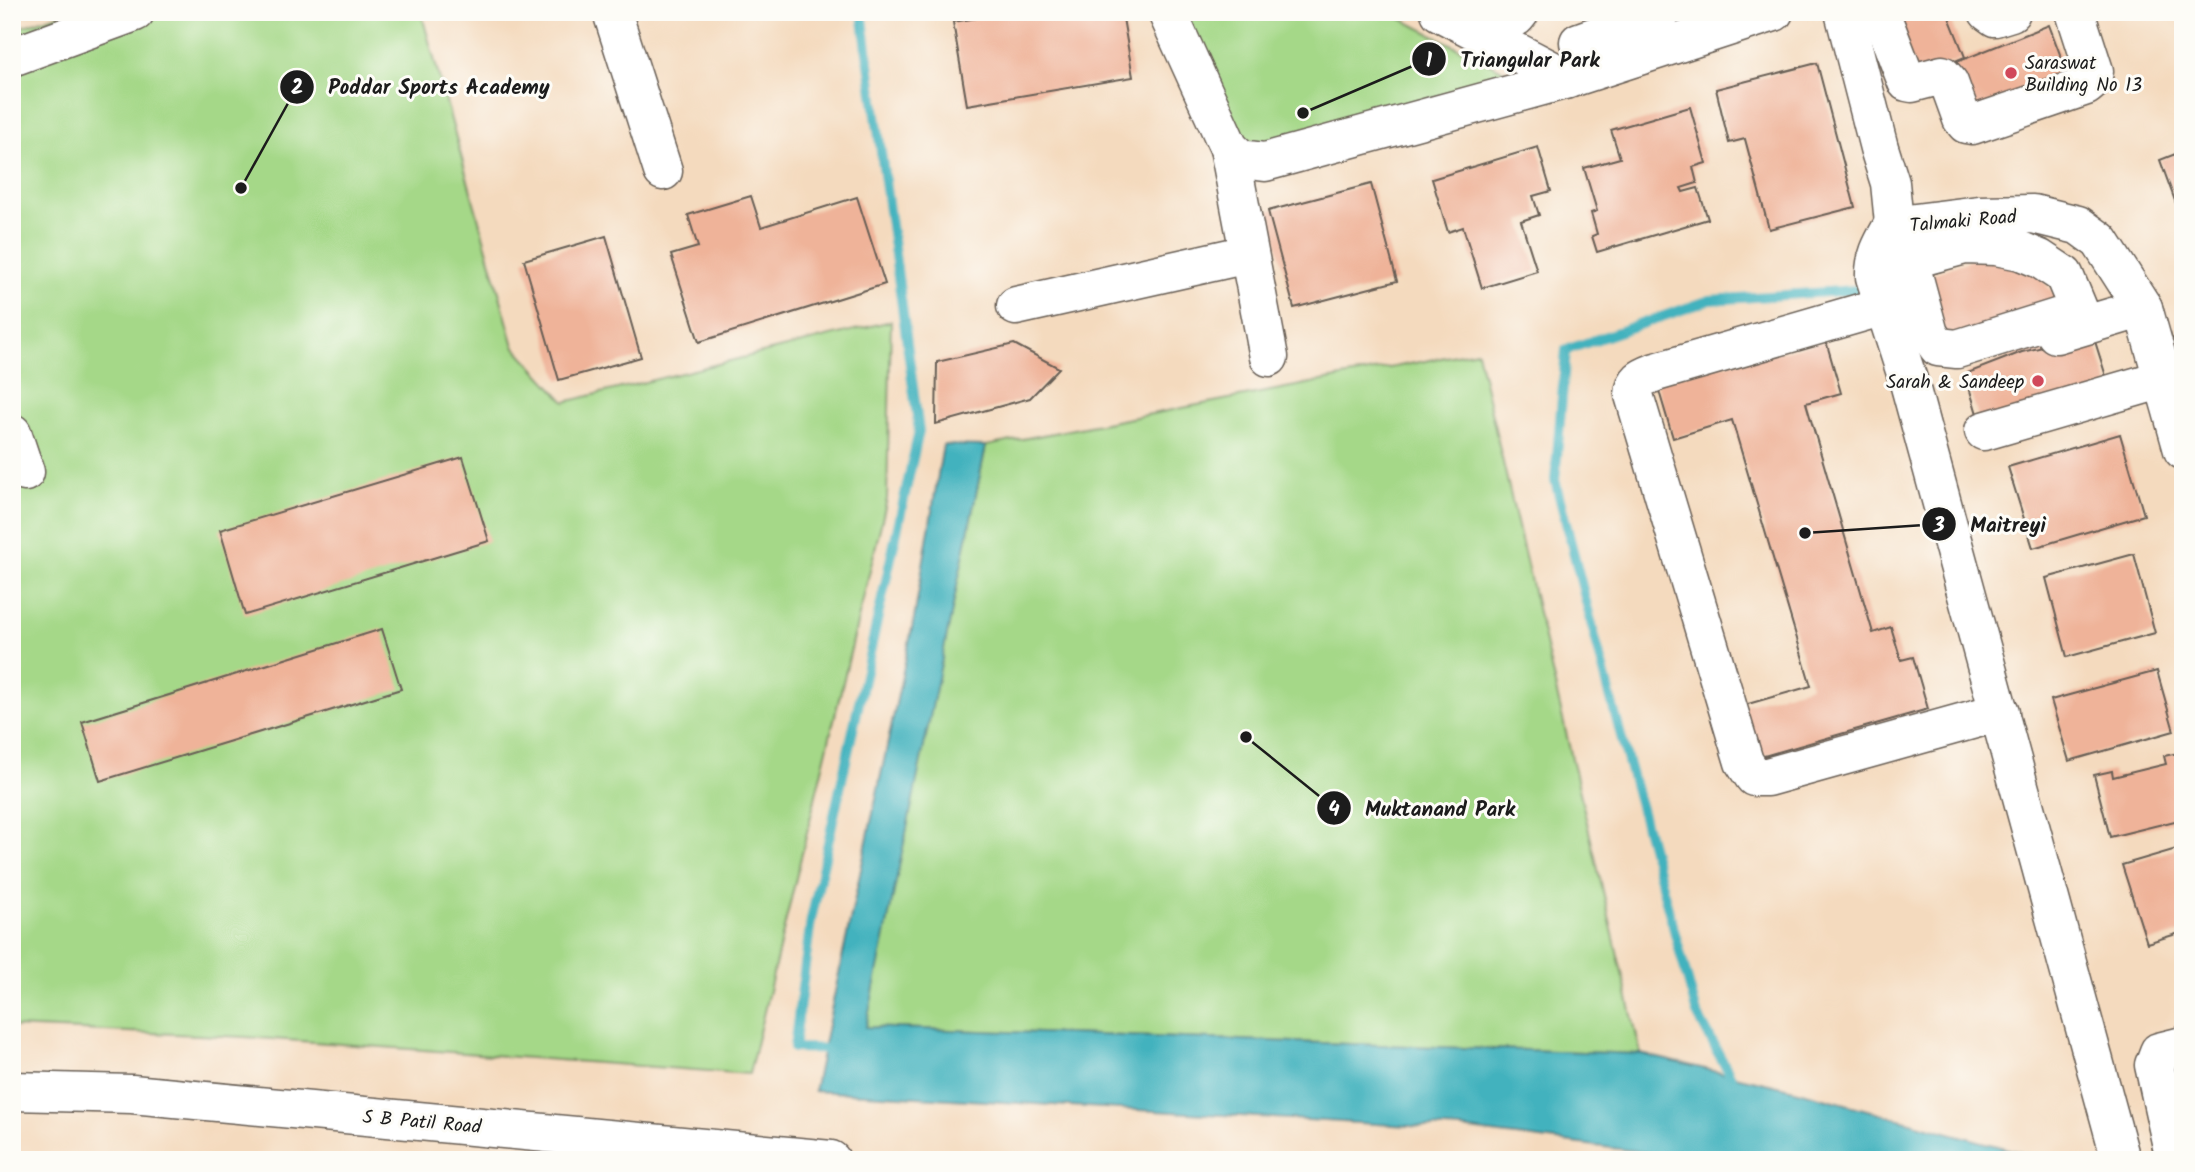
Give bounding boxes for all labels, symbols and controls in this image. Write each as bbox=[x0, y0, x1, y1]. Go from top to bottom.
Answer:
callout: Triangular Park bbox=[1411, 38, 1614, 80]
text: 1 bbox=[1426, 45, 1433, 78]
text: Triangular Park bbox=[1460, 45, 1600, 78]
place label: Saraswat Building No 13 bbox=[2025, 49, 2142, 101]
marker: Saraswat Building No 13 bbox=[2003, 65, 2019, 81]
callout: Poddar Sports Academy bbox=[280, 66, 564, 108]
text: 2 bbox=[291, 72, 303, 105]
text: Poddar Sports Academy bbox=[328, 72, 550, 105]
street label: Talmaki Road bbox=[1909, 202, 2018, 242]
place label: Sarah & Sandeep bbox=[1886, 368, 2024, 398]
marker: Sarah & Sandeep bbox=[2030, 373, 2046, 389]
callout: Maitreyi bbox=[1921, 503, 2060, 545]
text: 3 bbox=[1932, 510, 1945, 543]
text: Maitreyi bbox=[1970, 510, 2046, 543]
callout: Muktanand Park bbox=[1316, 787, 1529, 829]
text: 4 bbox=[1328, 794, 1340, 827]
text: Muktanand Park bbox=[1365, 794, 1516, 827]
street label: S B Patil Road bbox=[361, 1103, 483, 1143]

